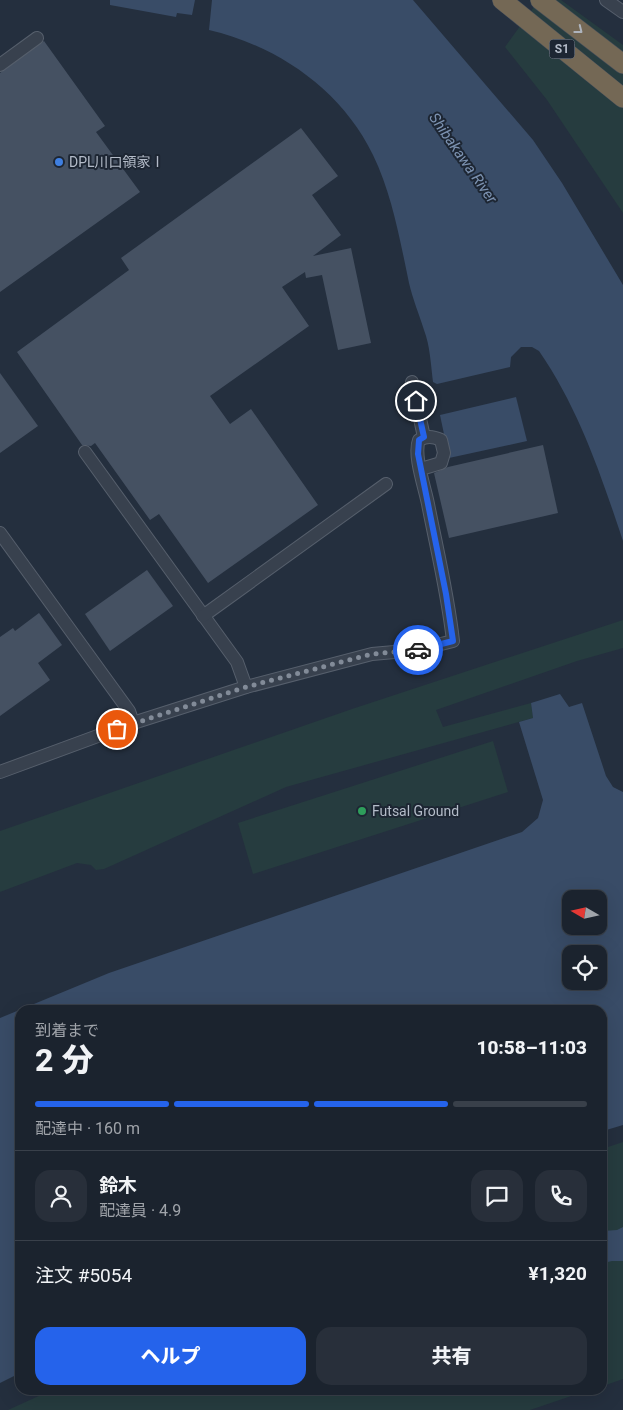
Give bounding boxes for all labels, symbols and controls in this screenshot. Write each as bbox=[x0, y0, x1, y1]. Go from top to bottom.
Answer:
one-way arrow bbox=[573, 24, 582, 33]
road number: S1 bbox=[550, 40, 574, 59]
water label: Shibakawa River bbox=[425, 109, 501, 208]
place label: DPL川口領家Ⅰ bbox=[69, 154, 165, 170]
marker: DPL川口領家Ⅰ bbox=[53, 156, 65, 168]
pin bbox=[395, 380, 437, 422]
icon: home bbox=[402, 387, 430, 415]
courier bbox=[393, 625, 443, 675]
icon: car bbox=[404, 636, 432, 664]
pin bbox=[96, 708, 138, 750]
icon: bag bbox=[103, 715, 131, 743]
place label: Futsal Ground bbox=[372, 803, 459, 819]
marker: Futsal Ground bbox=[356, 805, 368, 817]
north arrow bbox=[562, 890, 608, 935]
map controls bbox=[562, 890, 607, 990]
button: locate bbox=[562, 945, 607, 990]
text: 到着まで bbox=[35, 1021, 99, 1040]
text: 10:58–11:03 bbox=[476, 1036, 587, 1059]
text: 2 分 bbox=[35, 1041, 93, 1079]
text: 配達中 · 160 m bbox=[35, 1119, 140, 1138]
button: person bbox=[35, 1170, 87, 1222]
button: chat bbox=[471, 1170, 523, 1222]
button: phone bbox=[535, 1170, 587, 1222]
text: 鈴木 bbox=[99, 1174, 137, 1197]
text: 配達員 · 4.9 bbox=[99, 1201, 181, 1220]
text: ¥1,320 bbox=[529, 1262, 587, 1285]
text: 注文 #5054 bbox=[35, 1264, 132, 1287]
button: ヘルプ bbox=[35, 1327, 306, 1385]
button: 共有 bbox=[316, 1327, 587, 1385]

